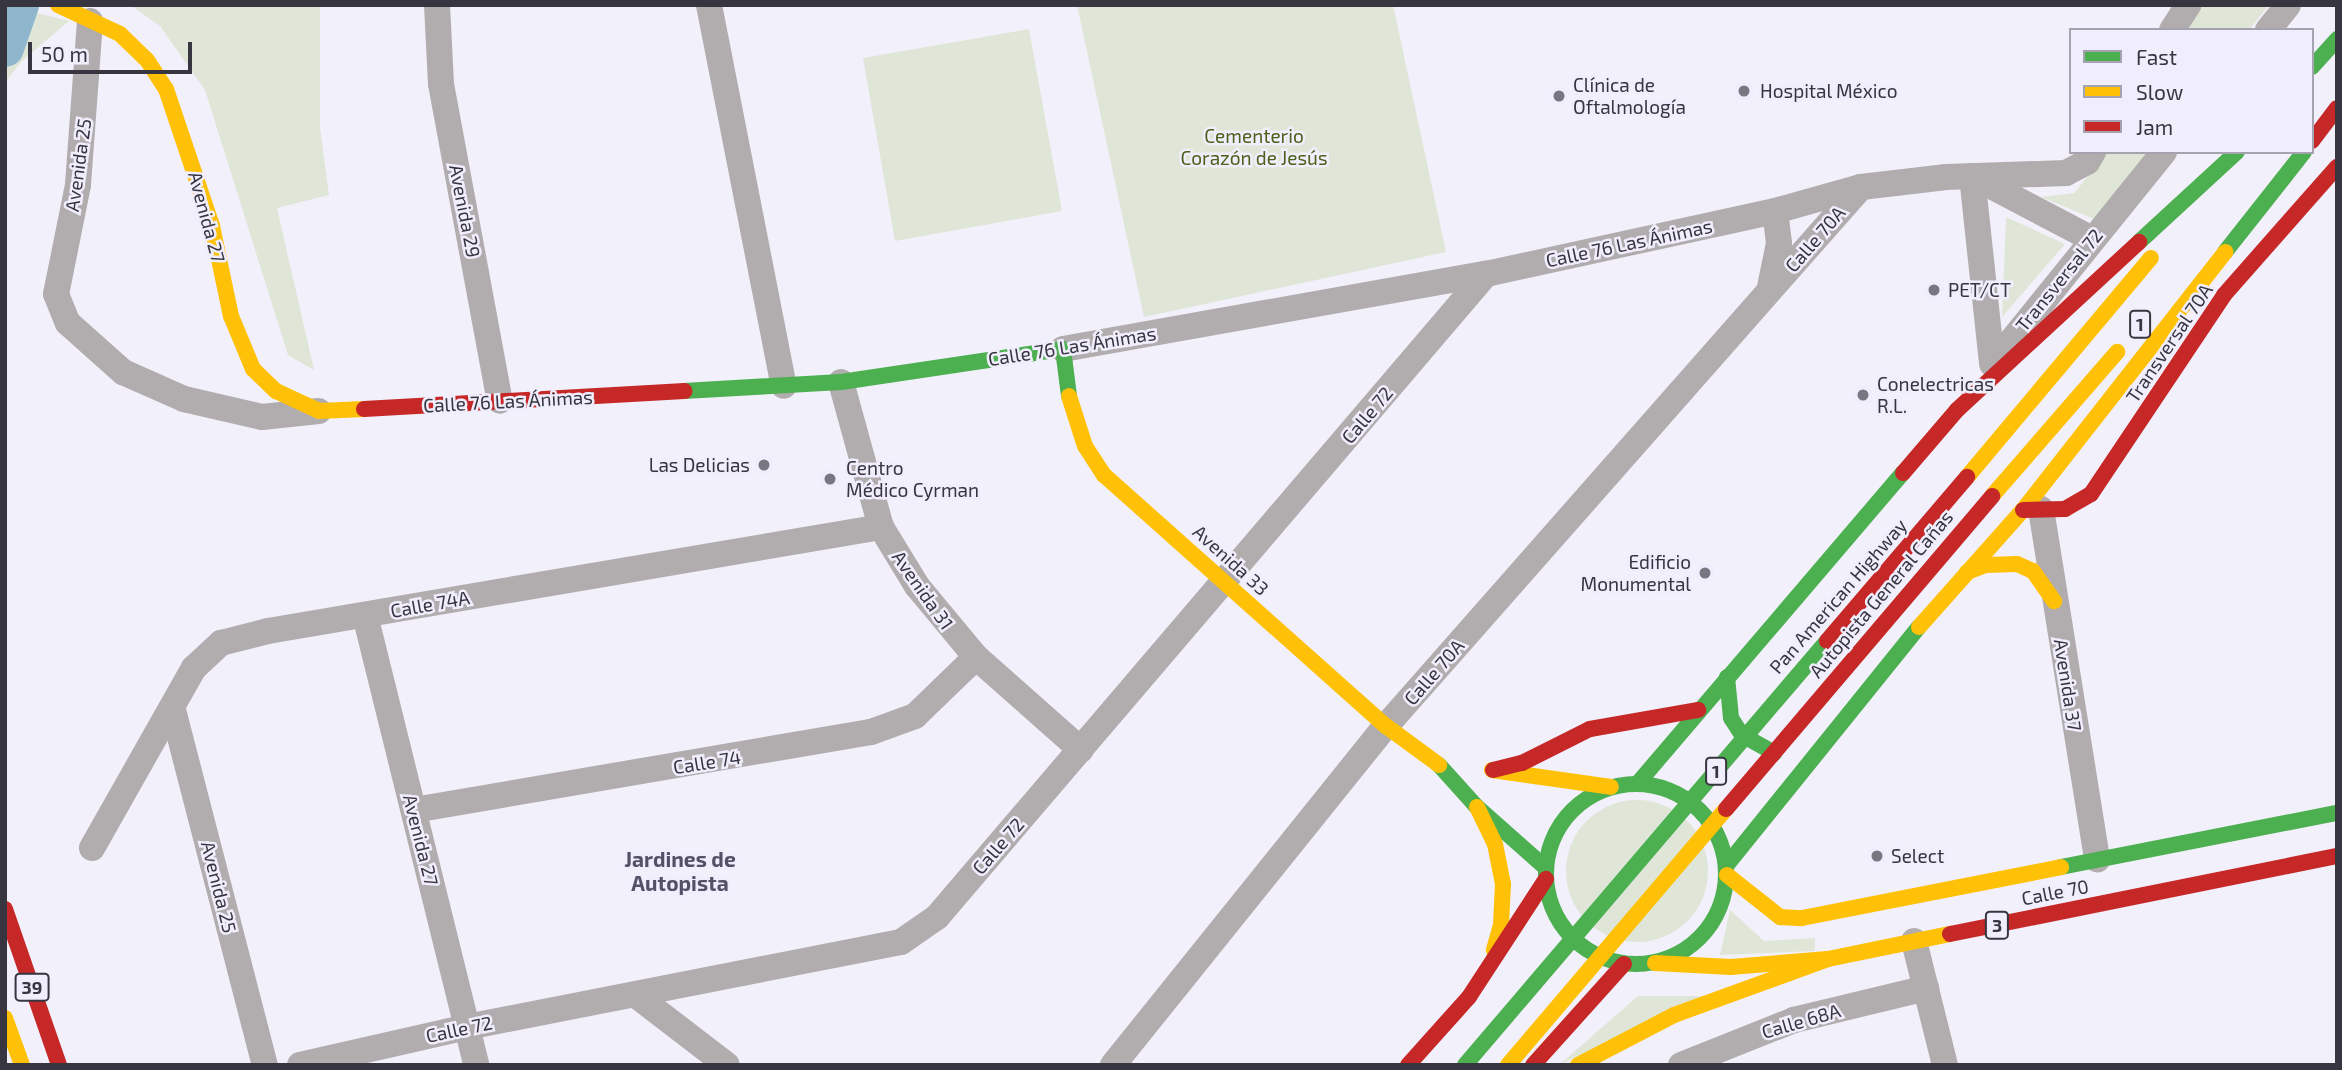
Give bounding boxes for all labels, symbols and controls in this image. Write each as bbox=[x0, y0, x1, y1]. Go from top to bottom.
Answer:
scale bar bbox=[32, 28, 196, 72]
legend bbox=[2069, 28, 2314, 154]
text: 50 m bbox=[41, 41, 88, 66]
text: Fast bbox=[2136, 44, 2177, 69]
place label: Clínica de Oftalmología bbox=[1573, 74, 1686, 118]
text: Slow bbox=[2136, 79, 2183, 104]
place label: Hospital México bbox=[1760, 80, 1898, 102]
marker: Hospital México bbox=[1734, 81, 1754, 101]
marker: Clínica de Oftalmología bbox=[1551, 88, 1567, 104]
text: Jam bbox=[2136, 114, 2173, 139]
street label: Avenida 25 bbox=[60, 117, 96, 213]
park label: Cementerio Corazón de Jesús bbox=[1180, 125, 1328, 169]
street label: Avenida 29 bbox=[445, 162, 485, 260]
street label: Avenida 27 bbox=[184, 169, 230, 265]
street label: Calle 70A bbox=[1780, 201, 1850, 277]
street label: Calle 76 Las Ánimas bbox=[1543, 214, 1715, 272]
street label: Transversal 72 bbox=[2010, 224, 2108, 336]
place label: PET/CT bbox=[1948, 279, 2011, 301]
street label: Transversal 70A bbox=[2121, 279, 2217, 407]
marker: PET/CT bbox=[1926, 282, 1942, 298]
road number: 1 bbox=[2128, 310, 2152, 338]
street label: Calle 76 Las Ánimas bbox=[986, 321, 1158, 371]
place label: Conelectricas R.L. bbox=[1877, 373, 1994, 417]
street label: Calle 72 bbox=[1337, 382, 1397, 448]
street label: Calle 76 Las Ánimas bbox=[422, 385, 594, 417]
marker: Conelectricas R.L. bbox=[1855, 387, 1871, 403]
place label: Las Delicias bbox=[649, 454, 750, 476]
marker: Las Delicias bbox=[756, 457, 772, 473]
place label: Centro Médico Cyrman bbox=[846, 457, 979, 501]
marker: Centro Médico Cyrman bbox=[820, 469, 840, 489]
street label: Autopista General Cañas bbox=[1804, 506, 1958, 682]
street label: Pan American Highway bbox=[1764, 514, 1912, 678]
street label: Avenida 33 bbox=[1188, 520, 1274, 600]
street label: Avenida 31 bbox=[888, 546, 958, 634]
place label: Edificio Monumental bbox=[1580, 551, 1691, 595]
marker: Edificio Monumental bbox=[1697, 565, 1713, 581]
street label: Calle 74A bbox=[389, 586, 471, 622]
street label: Calle 70A bbox=[1399, 634, 1469, 710]
street label: Avenida 37 bbox=[2049, 637, 2087, 733]
street label: Calle 74 bbox=[671, 745, 743, 779]
road number: 1 bbox=[1704, 756, 1728, 786]
street label: Avenida 27 bbox=[399, 792, 443, 888]
street label: Calle 72 bbox=[967, 813, 1029, 879]
street label: Avenida 25 bbox=[197, 839, 241, 935]
place label: Select bbox=[1891, 845, 1944, 867]
district label: Jardines de Autopista bbox=[624, 846, 736, 896]
marker: Select bbox=[1869, 848, 1885, 864]
street label: Calle 70 bbox=[2019, 874, 2091, 910]
road number: 3 bbox=[1985, 910, 2009, 940]
road number: 39 bbox=[14, 972, 50, 1002]
street label: Calle 68A bbox=[1759, 999, 1843, 1043]
street label: Calle 72 bbox=[424, 1011, 494, 1047]

